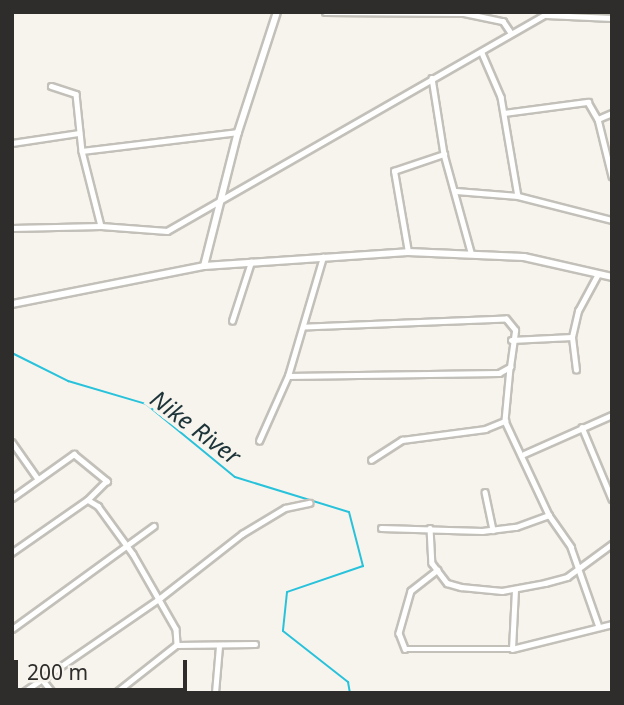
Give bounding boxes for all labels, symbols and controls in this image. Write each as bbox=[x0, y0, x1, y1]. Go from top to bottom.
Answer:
water label: Nike River bbox=[145, 384, 247, 470]
scale bar bbox=[18, 646, 191, 690]
text: 200 m bbox=[27, 658, 88, 686]

